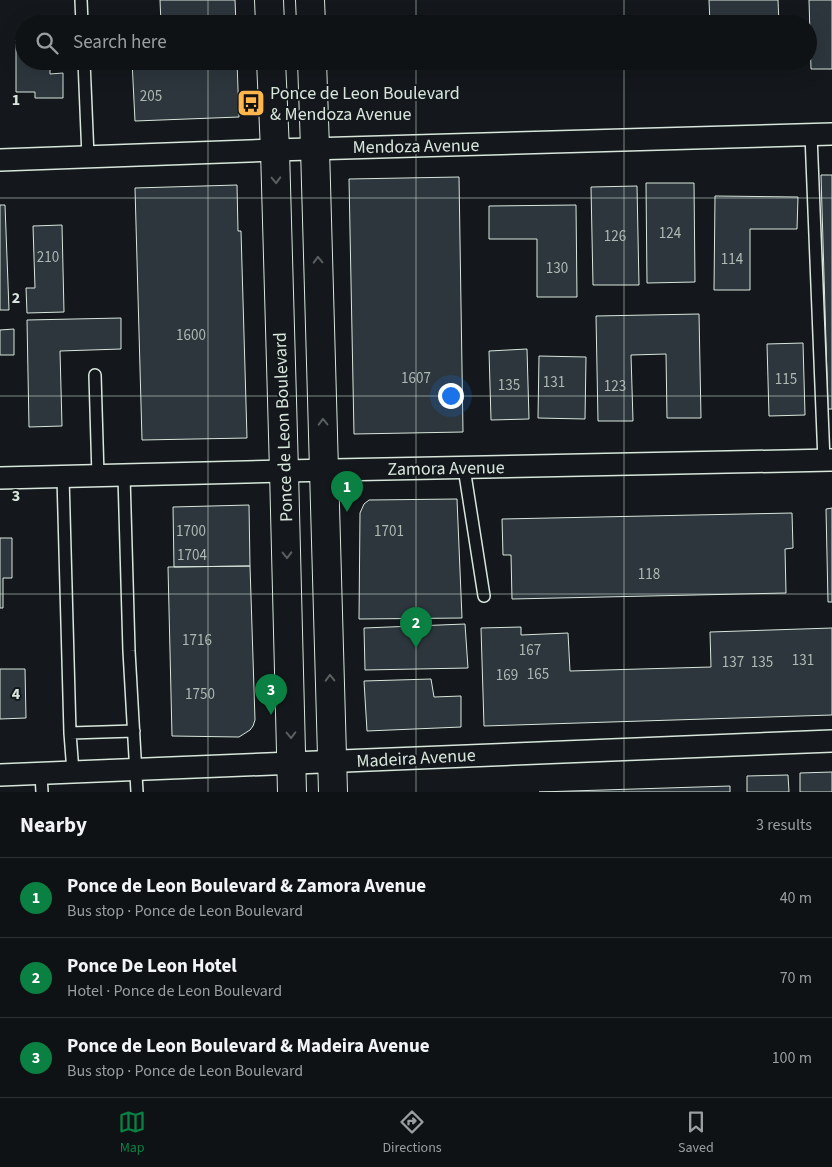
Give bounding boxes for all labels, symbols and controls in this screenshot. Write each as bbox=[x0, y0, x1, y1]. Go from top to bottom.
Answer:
search box bbox=[15, 15, 817, 70]
icon: search bbox=[33, 29, 61, 57]
text: Search here bbox=[73, 29, 167, 56]
place label: Ponce de Leon Boulevard & Mendoza Avenue bbox=[270, 81, 460, 127]
house number: 205 bbox=[140, 86, 162, 107]
bus stop icon: Ponce de Leon Boulevard & Mendoza Avenue bbox=[236, 88, 266, 118]
text: 1 bbox=[12, 89, 20, 111]
street label: Mendoza Avenue bbox=[352, 133, 480, 160]
one-way arrow bbox=[271, 176, 281, 184]
house number: 124 bbox=[659, 223, 682, 244]
house number: 126 bbox=[604, 226, 626, 247]
house number: 210 bbox=[37, 247, 59, 268]
house number: 114 bbox=[721, 249, 744, 270]
one-way arrow bbox=[313, 255, 324, 263]
house number: 130 bbox=[546, 258, 568, 279]
text: 2 bbox=[12, 287, 20, 309]
house number: 1600 bbox=[176, 325, 206, 346]
street label: Ponce de Leon Boulevard bbox=[268, 332, 299, 522]
house number: 1607 bbox=[401, 368, 431, 389]
house number: 115 bbox=[775, 369, 797, 390]
house number: 131 bbox=[543, 372, 565, 393]
house number: 135 bbox=[498, 375, 520, 396]
house number: 123 bbox=[604, 376, 626, 397]
your location bbox=[438, 383, 464, 409]
one-way arrow bbox=[317, 418, 328, 426]
street label: Zamora Avenue bbox=[387, 455, 505, 482]
pin: 1 bbox=[331, 471, 363, 512]
text: 3 bbox=[12, 485, 20, 507]
house number: 1700 bbox=[176, 521, 206, 542]
house number: 1701 bbox=[374, 521, 404, 542]
house number: 1704 bbox=[177, 545, 207, 566]
one-way arrow bbox=[281, 551, 292, 559]
house number: 118 bbox=[638, 564, 660, 585]
pin: 2 bbox=[400, 607, 432, 648]
house number: 1716 bbox=[182, 630, 212, 651]
house number: 167 bbox=[519, 640, 541, 661]
house number: 131 bbox=[792, 650, 814, 671]
house number: 137 bbox=[722, 652, 744, 673]
house number: 135 bbox=[751, 652, 773, 673]
house number: 165 bbox=[527, 664, 549, 685]
house number: 169 bbox=[496, 665, 518, 686]
pin: 3 bbox=[255, 674, 287, 715]
one-way arrow bbox=[325, 674, 335, 682]
text: 4 bbox=[12, 683, 21, 705]
house number: 1750 bbox=[185, 684, 215, 705]
one-way arrow bbox=[286, 732, 296, 739]
street label: Madeira Avenue bbox=[356, 743, 476, 774]
text: Nearby bbox=[20, 810, 87, 840]
text: 3 results bbox=[756, 814, 812, 836]
text: Ponce de Leon Boulevard & Zamora Avenue bbox=[67, 873, 426, 900]
text: 1 bbox=[32, 887, 40, 909]
text: 40 m bbox=[780, 887, 812, 909]
text: Bus stop · Ponce de Leon Boulevard bbox=[67, 900, 303, 922]
text: Ponce De Leon Hotel bbox=[67, 953, 237, 980]
text: 2 bbox=[32, 967, 40, 989]
text: 70 m bbox=[780, 967, 812, 989]
text: Hotel · Ponce de Leon Boulevard bbox=[67, 980, 282, 1002]
text: Ponce de Leon Boulevard & Madeira Avenue bbox=[67, 1033, 430, 1060]
text: 3 bbox=[32, 1047, 40, 1069]
text: 100 m bbox=[772, 1047, 812, 1069]
text: Bus stop · Ponce de Leon Boulevard bbox=[67, 1060, 303, 1082]
tab: Map bbox=[118, 1108, 146, 1158]
tab: Directions bbox=[382, 1108, 442, 1158]
tab: Saved bbox=[678, 1108, 714, 1158]

